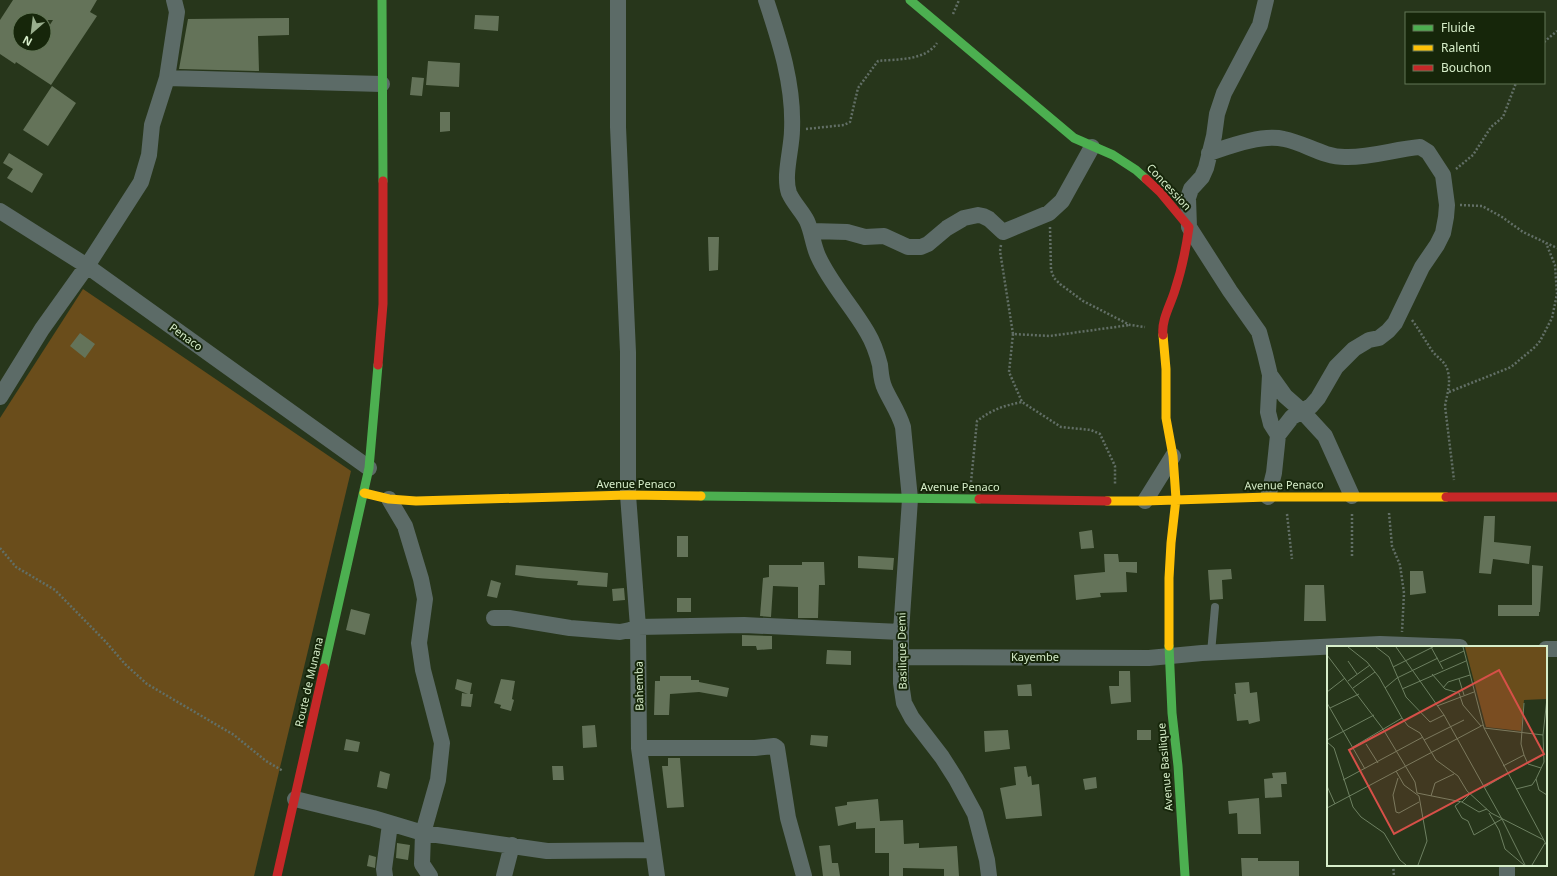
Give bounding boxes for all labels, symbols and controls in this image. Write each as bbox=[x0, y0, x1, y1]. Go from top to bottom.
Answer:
north arrow bbox=[12, 12, 52, 52]
legend bbox=[1405, 12, 1545, 84]
text: Fluide bbox=[1441, 19, 1475, 36]
text: N bbox=[20, 33, 35, 50]
text: Ralenti bbox=[1441, 39, 1480, 56]
text: Bouchon bbox=[1441, 59, 1491, 76]
street label: Concession bbox=[1144, 160, 1195, 213]
street label: Penaco bbox=[167, 319, 206, 354]
street label: Avenue Penaco bbox=[596, 476, 676, 491]
street label: Avenue Penaco bbox=[1244, 476, 1324, 493]
street label: Avenue Penaco bbox=[920, 479, 1000, 494]
street label: Basilique Demi bbox=[893, 612, 910, 690]
street label: Route de Munana bbox=[291, 635, 326, 728]
inset map bbox=[1327, 646, 1547, 866]
street label: Kayembe bbox=[1011, 649, 1059, 664]
street label: Bahemba bbox=[631, 661, 646, 711]
street label: Avenue Basilique bbox=[1153, 722, 1176, 812]

